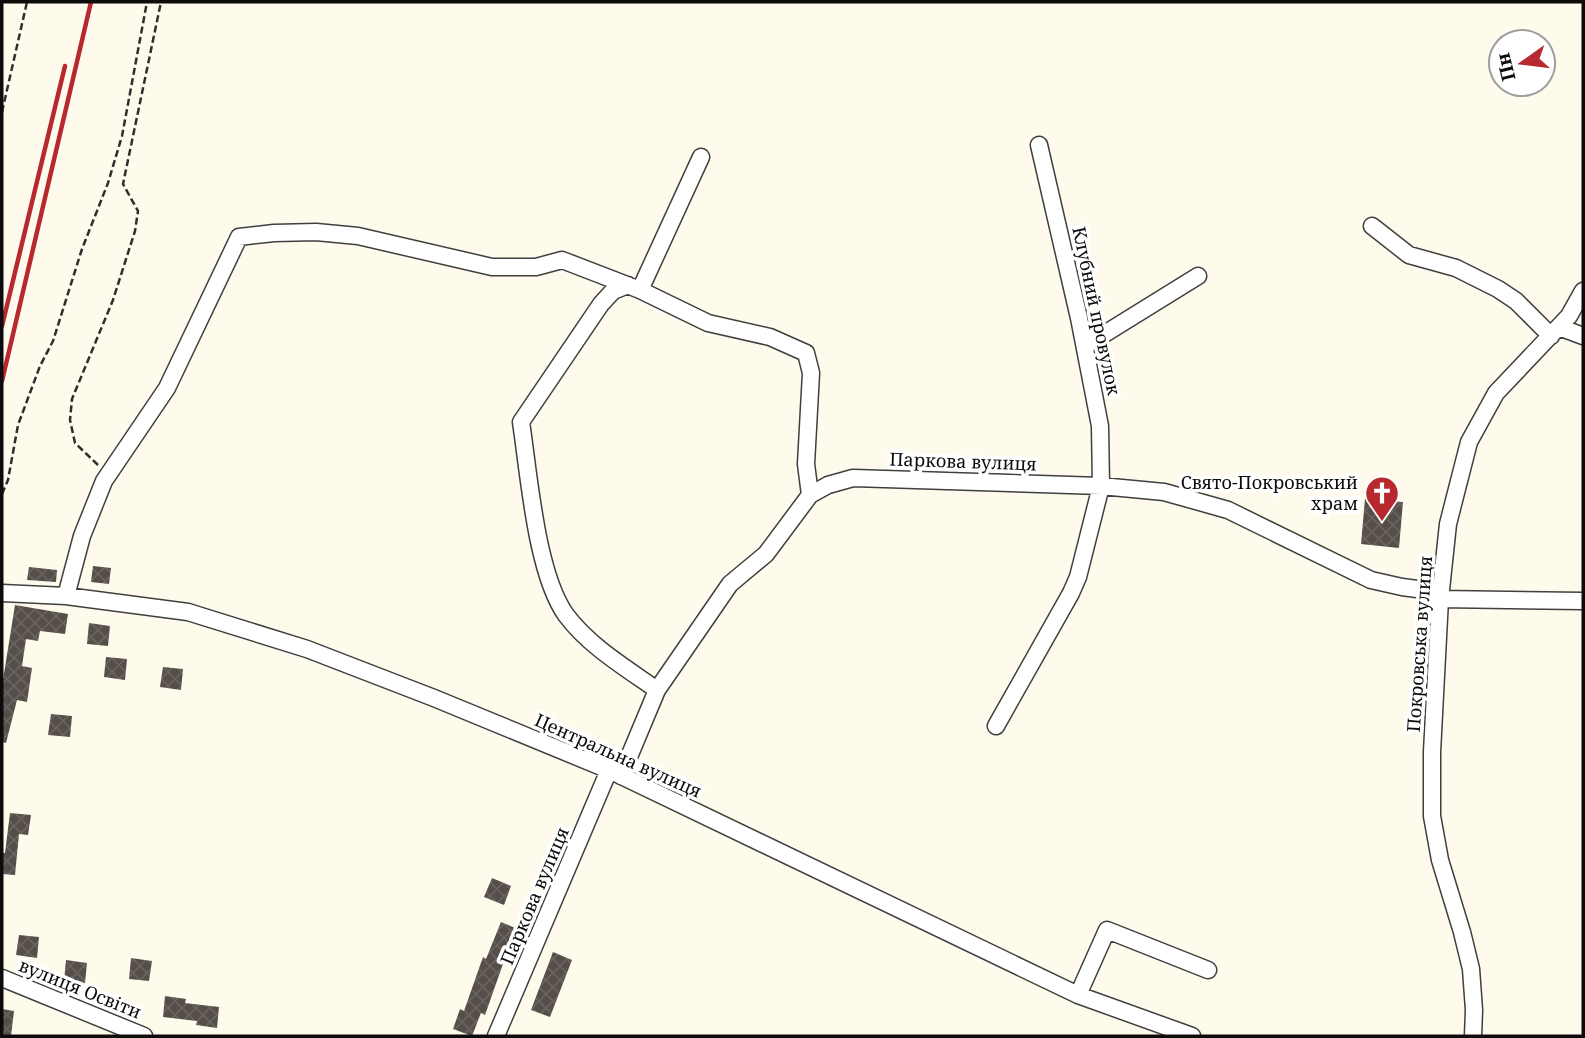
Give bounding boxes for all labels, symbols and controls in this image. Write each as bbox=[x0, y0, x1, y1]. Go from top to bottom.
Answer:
north arrow bbox=[1487, 28, 1557, 98]
text: Пн bbox=[1489, 50, 1522, 84]
street label: Клубний провулок bbox=[1067, 224, 1127, 398]
street label: Паркова вулиця bbox=[889, 446, 1037, 476]
place label: Свято-Покровський храм bbox=[1181, 470, 1358, 515]
church icon: Свято-Покровський храм bbox=[1363, 474, 1401, 523]
street label: Покровська вулиця bbox=[1401, 555, 1437, 733]
street label: Центральна вулиця bbox=[531, 707, 706, 803]
street label: Паркова вулиця bbox=[494, 823, 574, 968]
street label: вулиця Освіти bbox=[16, 953, 145, 1024]

